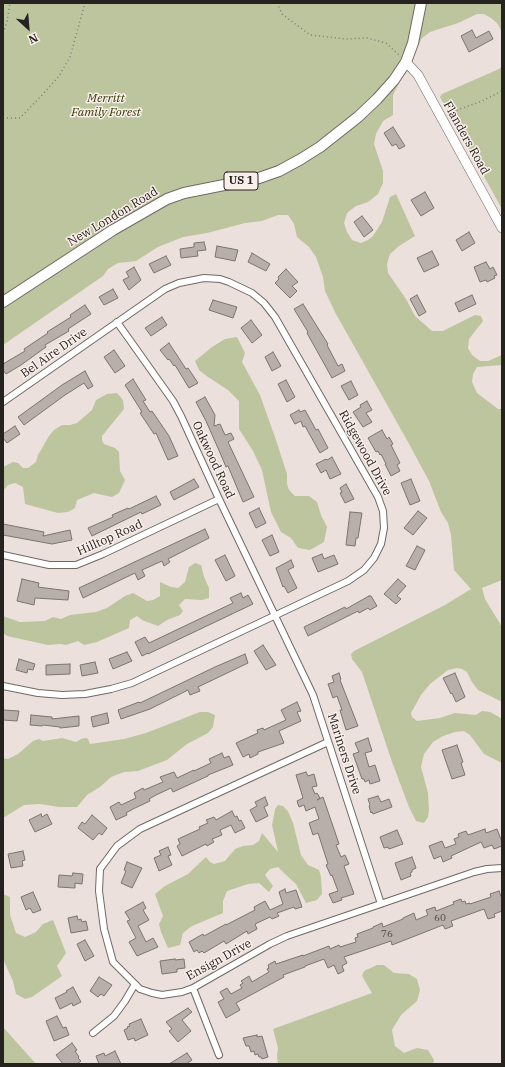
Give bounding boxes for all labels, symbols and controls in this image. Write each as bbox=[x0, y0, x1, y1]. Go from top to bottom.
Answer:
north arrow bbox=[8, 8, 48, 48]
text: N bbox=[26, 31, 40, 47]
park label: Merritt Family Forest bbox=[71, 92, 141, 120]
street label: Flanders Road bbox=[440, 99, 492, 177]
road number: US 1 bbox=[224, 172, 258, 190]
street label: New London Road bbox=[65, 184, 161, 250]
street label: Bel Aire Drive bbox=[18, 325, 90, 381]
street label: Ridgewood Drive bbox=[336, 408, 394, 498]
street label: Oakwood Road bbox=[189, 419, 237, 501]
street label: Hilltop Road bbox=[75, 517, 145, 559]
street label: Mariners Drive bbox=[324, 712, 364, 796]
house number: 60 bbox=[434, 912, 446, 924]
house number: 76 bbox=[381, 928, 393, 940]
street label: Ensign Drive bbox=[184, 936, 254, 984]

